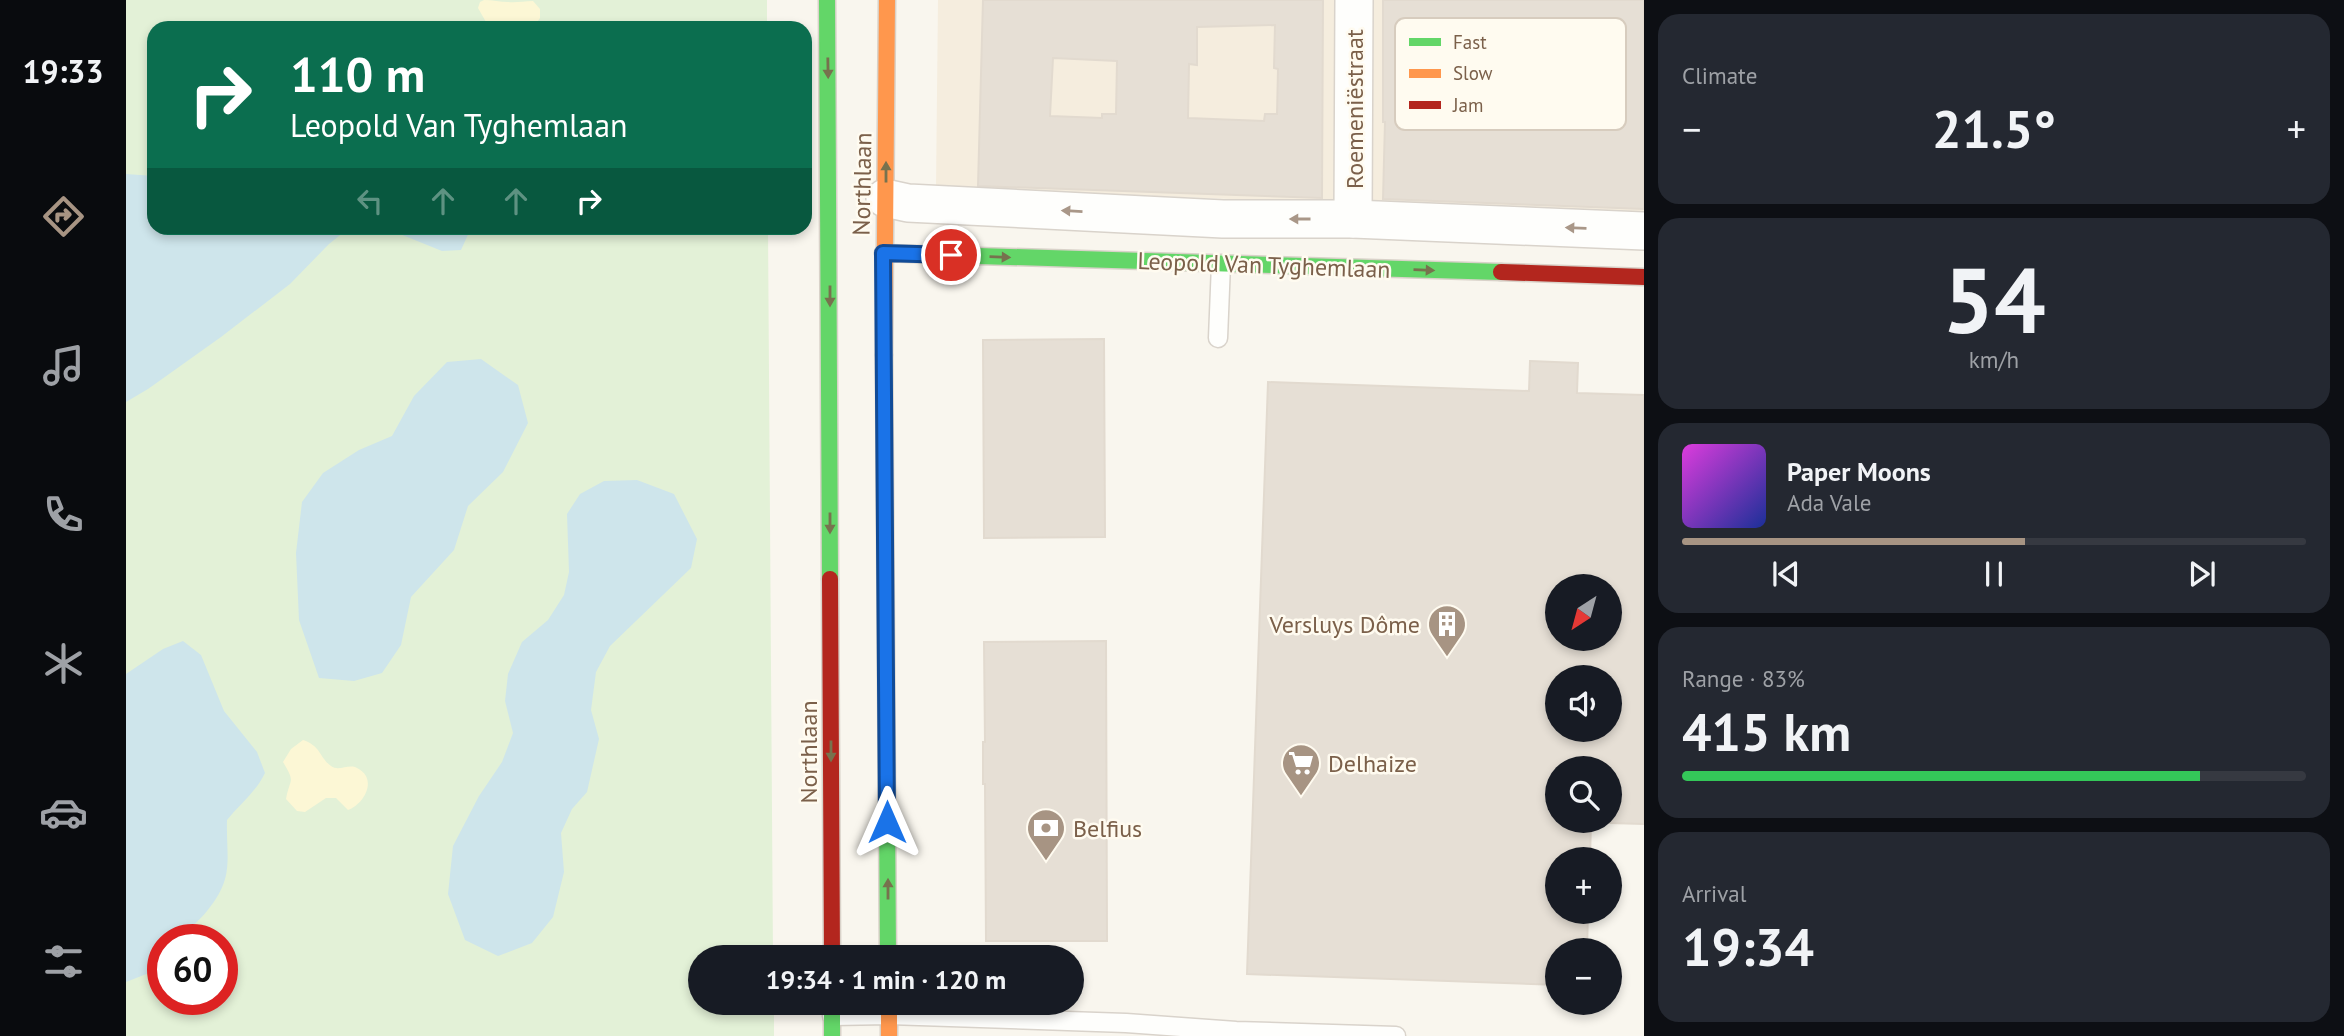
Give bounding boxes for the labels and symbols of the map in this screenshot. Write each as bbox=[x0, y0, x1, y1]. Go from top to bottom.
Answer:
legend bbox=[1395, 18, 1626, 130]
street label: Roemeniëstraat bbox=[1339, 29, 1370, 189]
text: Fast bbox=[1453, 30, 1487, 54]
one-way arrow bbox=[822, 57, 833, 79]
text: Slow bbox=[1453, 61, 1493, 85]
text: Jam bbox=[1452, 93, 1483, 117]
street label: Northlaan bbox=[846, 132, 878, 236]
one-way arrow bbox=[880, 160, 892, 182]
one-way arrow bbox=[1061, 206, 1083, 217]
one-way arrow bbox=[1288, 213, 1310, 225]
one-way arrow bbox=[1565, 223, 1587, 234]
pin bbox=[921, 225, 981, 285]
street label: Leopold Van Tyghemlaan bbox=[1137, 245, 1391, 285]
one-way arrow bbox=[990, 251, 1012, 262]
one-way arrow bbox=[1413, 265, 1435, 276]
one-way arrow bbox=[824, 285, 835, 307]
one-way arrow bbox=[824, 512, 836, 534]
north arrow bbox=[1545, 574, 1622, 651]
building icon: Versluys Dôme bbox=[1426, 603, 1468, 658]
place label: Versluys Dôme bbox=[1268, 609, 1420, 640]
street label: Northlaan bbox=[793, 700, 824, 804]
one-way arrow bbox=[825, 740, 837, 762]
supermarket icon: Delhaize bbox=[1280, 742, 1322, 797]
place label: Delhaize bbox=[1328, 748, 1417, 779]
position arrow bbox=[850, 785, 924, 859]
bank icon: Belfius bbox=[1025, 807, 1067, 862]
place label: Belfius bbox=[1073, 813, 1142, 844]
one-way arrow bbox=[882, 878, 894, 900]
speed limit sign: 60 bbox=[147, 924, 238, 1015]

